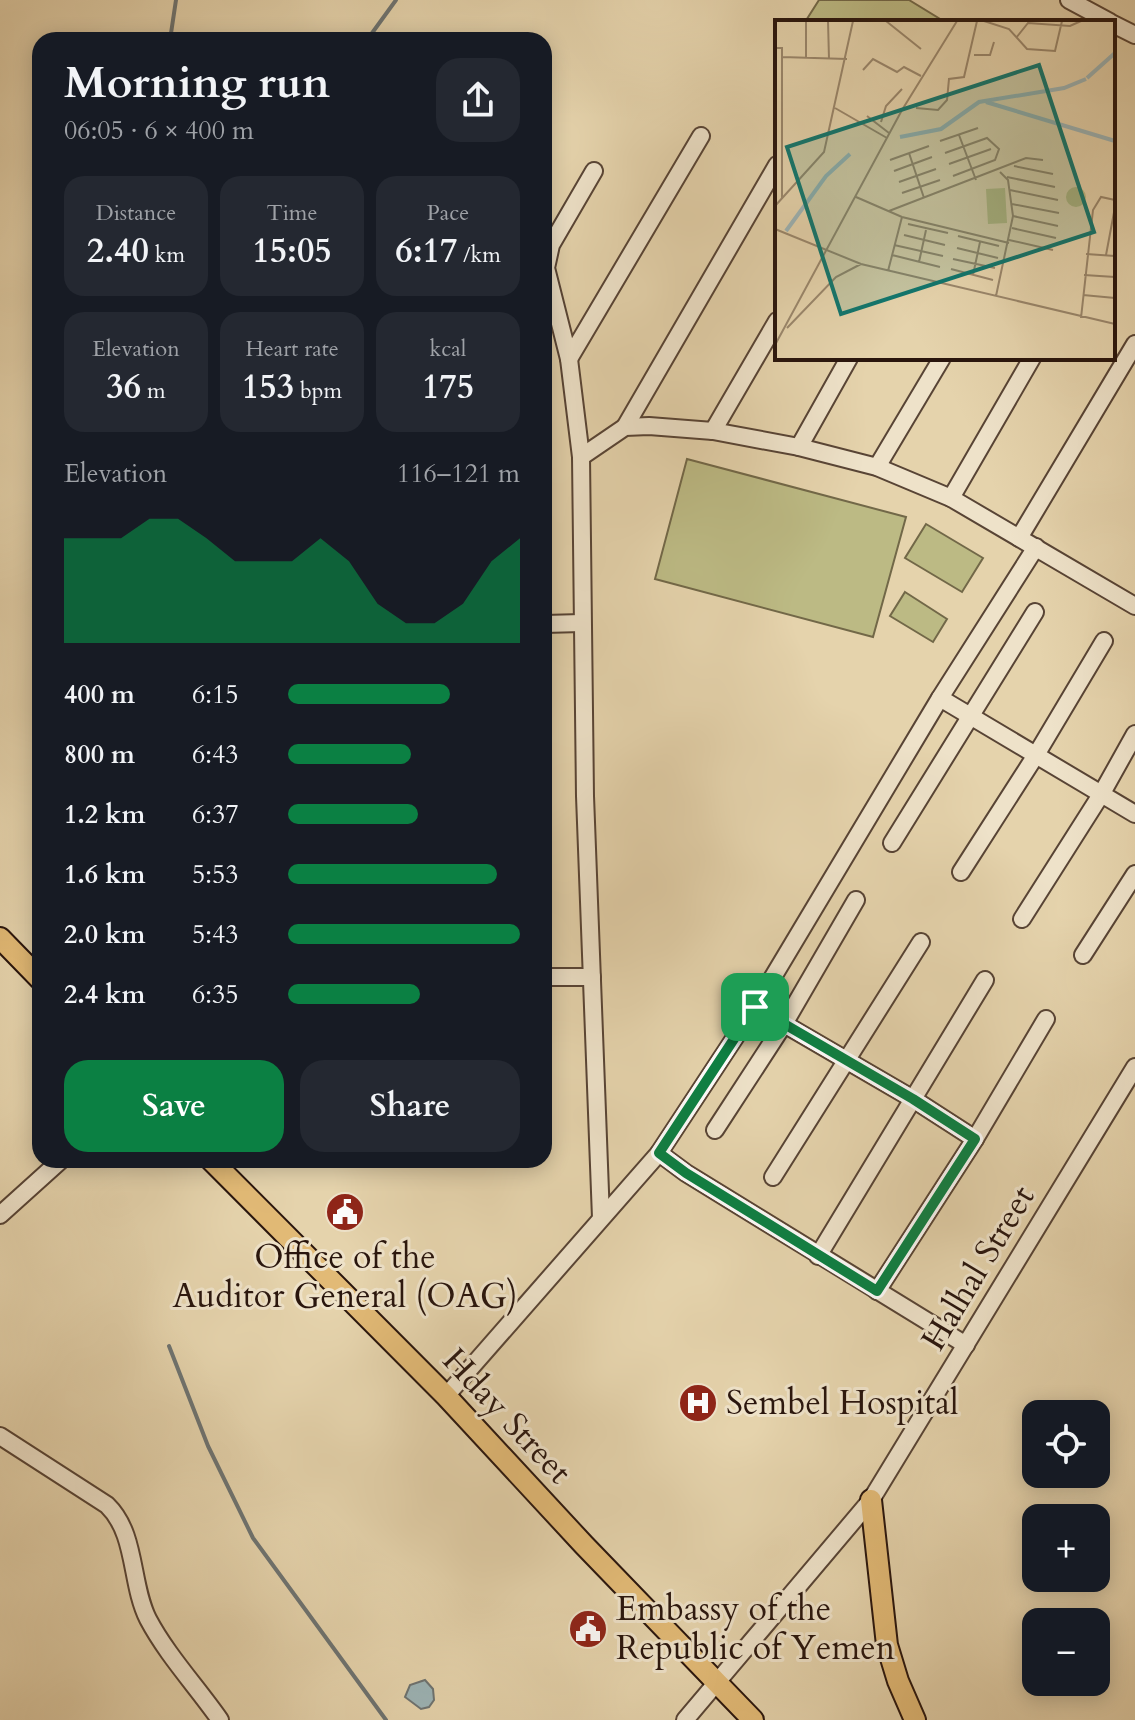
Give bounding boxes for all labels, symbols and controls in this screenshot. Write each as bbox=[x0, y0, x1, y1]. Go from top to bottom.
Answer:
inset map bbox=[775, 20, 1115, 360]
text: Morning run bbox=[64, 53, 330, 113]
button: share bbox=[436, 58, 520, 142]
text: 06:05 · 6 × 400 m bbox=[64, 113, 254, 148]
text: Distance bbox=[96, 198, 176, 228]
text: Time bbox=[267, 198, 317, 228]
text: Pace bbox=[427, 198, 469, 228]
text: 2.40 bbox=[87, 228, 149, 274]
text: 15:05 bbox=[252, 228, 332, 274]
text: 6:17 bbox=[395, 228, 457, 274]
text: km bbox=[149, 240, 185, 270]
text: /km bbox=[457, 240, 501, 270]
text: Elevation bbox=[92, 334, 180, 364]
text: Heart rate bbox=[245, 334, 339, 364]
text: kcal bbox=[430, 334, 466, 364]
text: 36 bbox=[106, 364, 141, 410]
text: 153 bbox=[242, 364, 294, 410]
text: 175 bbox=[422, 364, 474, 410]
text: m bbox=[141, 376, 166, 406]
text: bpm bbox=[294, 376, 342, 406]
text: Elevation bbox=[64, 456, 167, 491]
text: 116–121 m bbox=[397, 456, 520, 491]
text: 400 m bbox=[64, 677, 135, 712]
text: 6:15 bbox=[192, 677, 239, 712]
text: 800 m bbox=[64, 737, 135, 772]
text: 6:43 bbox=[192, 737, 239, 772]
text: 1.2 km bbox=[64, 797, 145, 832]
text: 6:37 bbox=[192, 797, 239, 832]
text: 1.6 km bbox=[64, 857, 145, 892]
text: 5:53 bbox=[192, 857, 239, 892]
text: 2.0 km bbox=[64, 917, 145, 952]
text: 5:43 bbox=[192, 917, 239, 952]
pin bbox=[721, 973, 789, 1041]
text: 2.4 km bbox=[64, 977, 145, 1012]
text: 6:35 bbox=[192, 977, 239, 1012]
icon: arrive bbox=[733, 985, 777, 1029]
button: Save bbox=[64, 1060, 284, 1152]
button: Share bbox=[300, 1060, 520, 1152]
street label: Halhal Street bbox=[911, 1177, 1045, 1359]
public building icon: Office of the Auditor General (OAG) bbox=[324, 1191, 366, 1233]
place label: Office of the Auditor General (OAG) bbox=[172, 1234, 518, 1319]
street label: Hday Street bbox=[432, 1338, 582, 1494]
place label: Sembel Hospital bbox=[726, 1380, 959, 1426]
hospital icon: Sembel Hospital bbox=[677, 1382, 719, 1424]
map controls bbox=[1022, 1400, 1110, 1696]
button: locate bbox=[1022, 1400, 1110, 1488]
button: + bbox=[1022, 1504, 1110, 1592]
place label: Embassy of the Republic of Yemen bbox=[616, 1586, 895, 1671]
public building icon: Embassy of the Republic of Yemen bbox=[567, 1608, 609, 1650]
button: − bbox=[1022, 1608, 1110, 1696]

